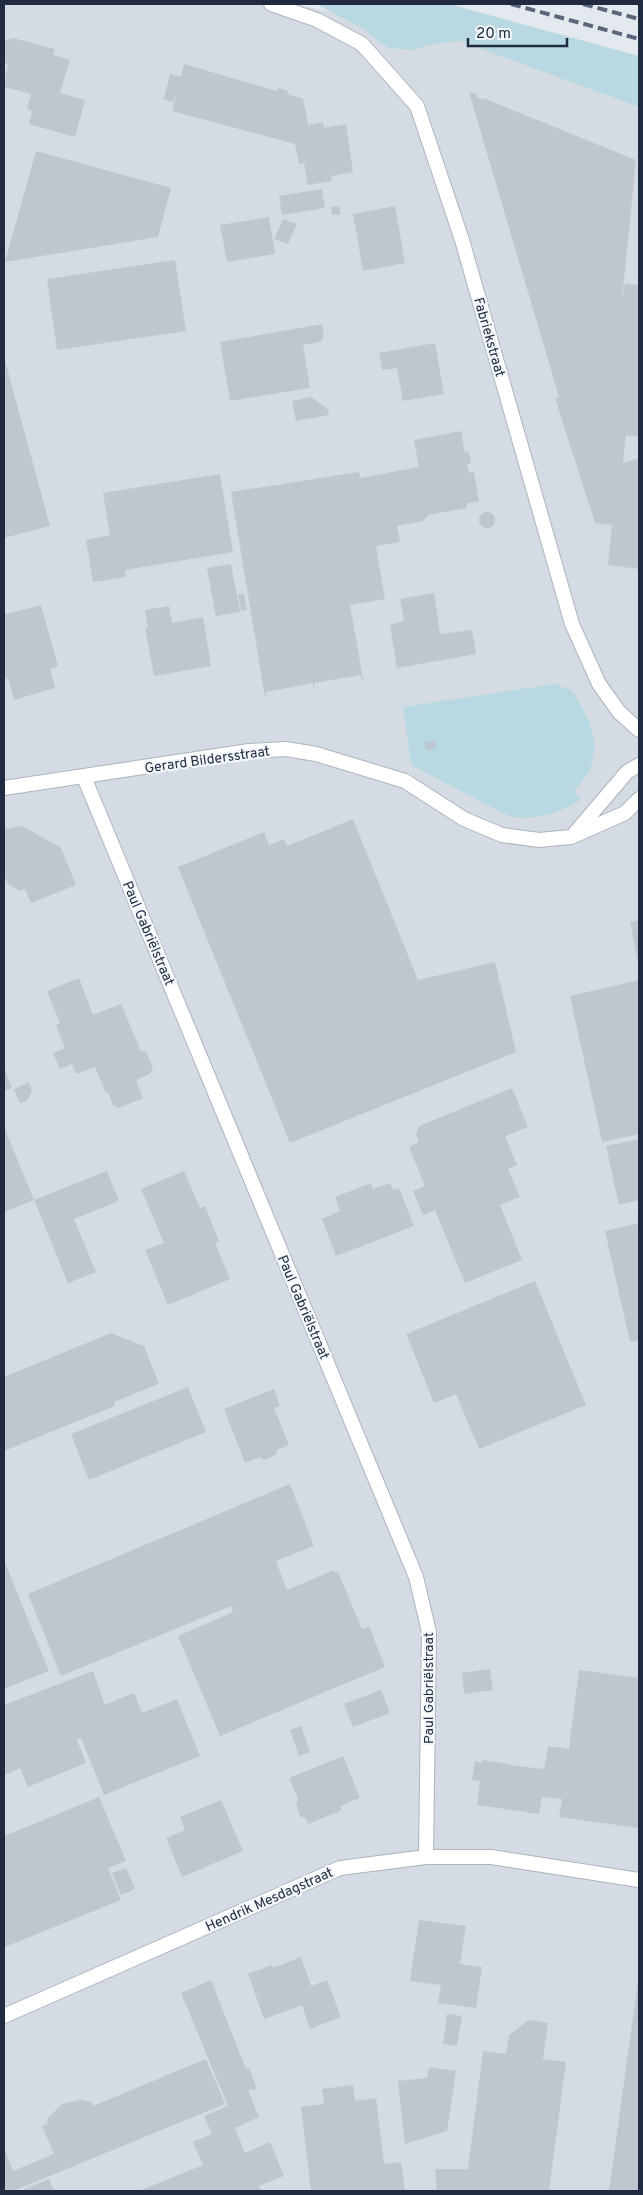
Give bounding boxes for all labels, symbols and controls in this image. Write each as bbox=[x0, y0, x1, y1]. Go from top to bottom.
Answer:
scale bar bbox=[468, 15, 567, 47]
text: 20 m bbox=[476, 25, 511, 44]
street label: Fabriekstraat bbox=[469, 296, 508, 379]
street label: Gerard Bildersstraat bbox=[143, 743, 271, 778]
street label: Paul Gabriëlstraat bbox=[118, 879, 177, 988]
street label: Paul Gabriëlstraat bbox=[273, 1253, 332, 1362]
street label: Paul Gabriëlstraat bbox=[421, 1632, 438, 1744]
street label: Hendrik Mesdagstraat bbox=[203, 1865, 336, 1936]

